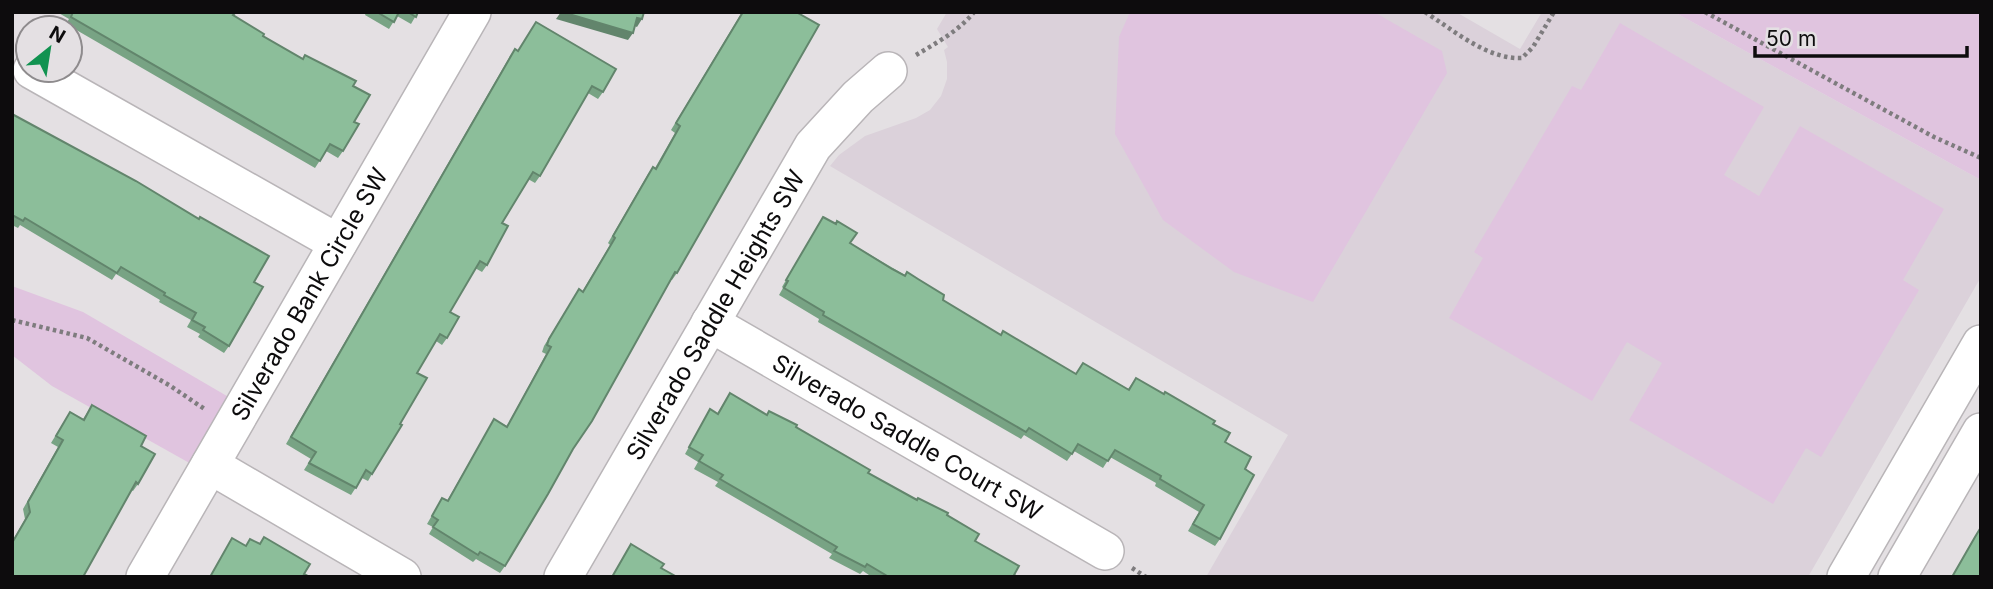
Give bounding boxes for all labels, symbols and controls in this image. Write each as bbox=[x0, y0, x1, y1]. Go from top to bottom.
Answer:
north arrow bbox=[14, 14, 84, 84]
scale bar bbox=[1755, 14, 1967, 58]
text: N bbox=[45, 21, 69, 48]
text: 50 m bbox=[1766, 26, 1816, 51]
street label: Silverado Bank Circle SW bbox=[224, 162, 393, 426]
street label: Silverado Saddle Heights SW bbox=[620, 165, 811, 465]
street label: Silverado Saddle Court SW bbox=[767, 348, 1048, 526]

